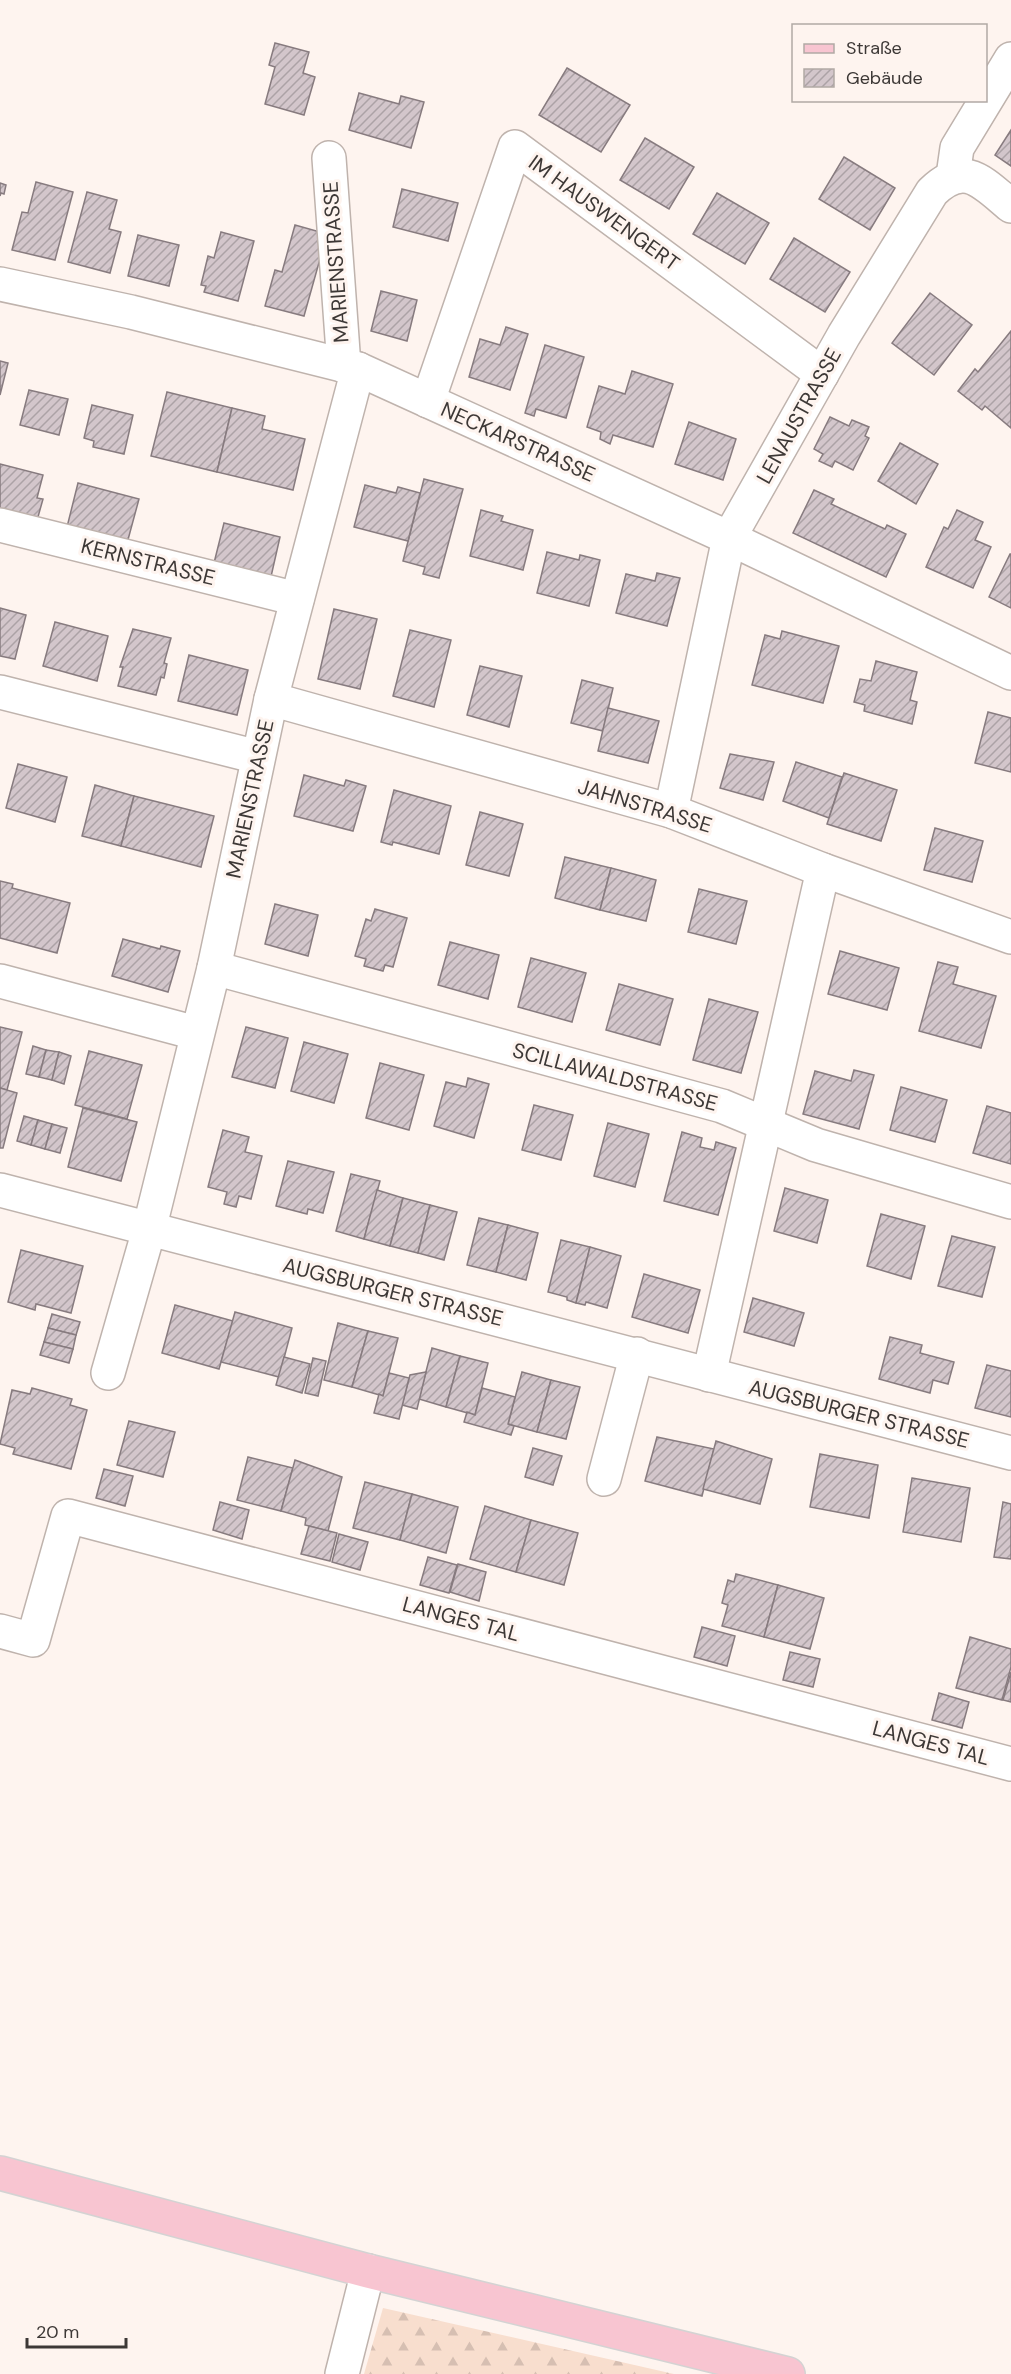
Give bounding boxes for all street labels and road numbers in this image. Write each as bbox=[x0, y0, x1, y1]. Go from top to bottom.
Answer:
street label: IM HAUSWENGERT bbox=[523, 149, 685, 277]
street label: MARIENSTRASSE bbox=[316, 180, 356, 344]
street label: LENAUSTRASSE bbox=[750, 343, 848, 489]
street label: NECKARSTRASSE bbox=[436, 395, 600, 489]
street label: KERNSTRASSE bbox=[78, 532, 218, 592]
street label: MARIENSTRASSE bbox=[220, 717, 280, 881]
street label: JAHNSTRASSE bbox=[574, 772, 716, 840]
street label: SCILLAWALDSTRASSE bbox=[509, 1036, 721, 1118]
street label: AUGSBURGER STRASSE bbox=[280, 1251, 506, 1333]
street label: AUGSBURGER STRASSE bbox=[746, 1373, 972, 1455]
street label: LANGES TAL bbox=[399, 1590, 523, 1648]
street label: LANGES TAL bbox=[869, 1714, 993, 1772]

